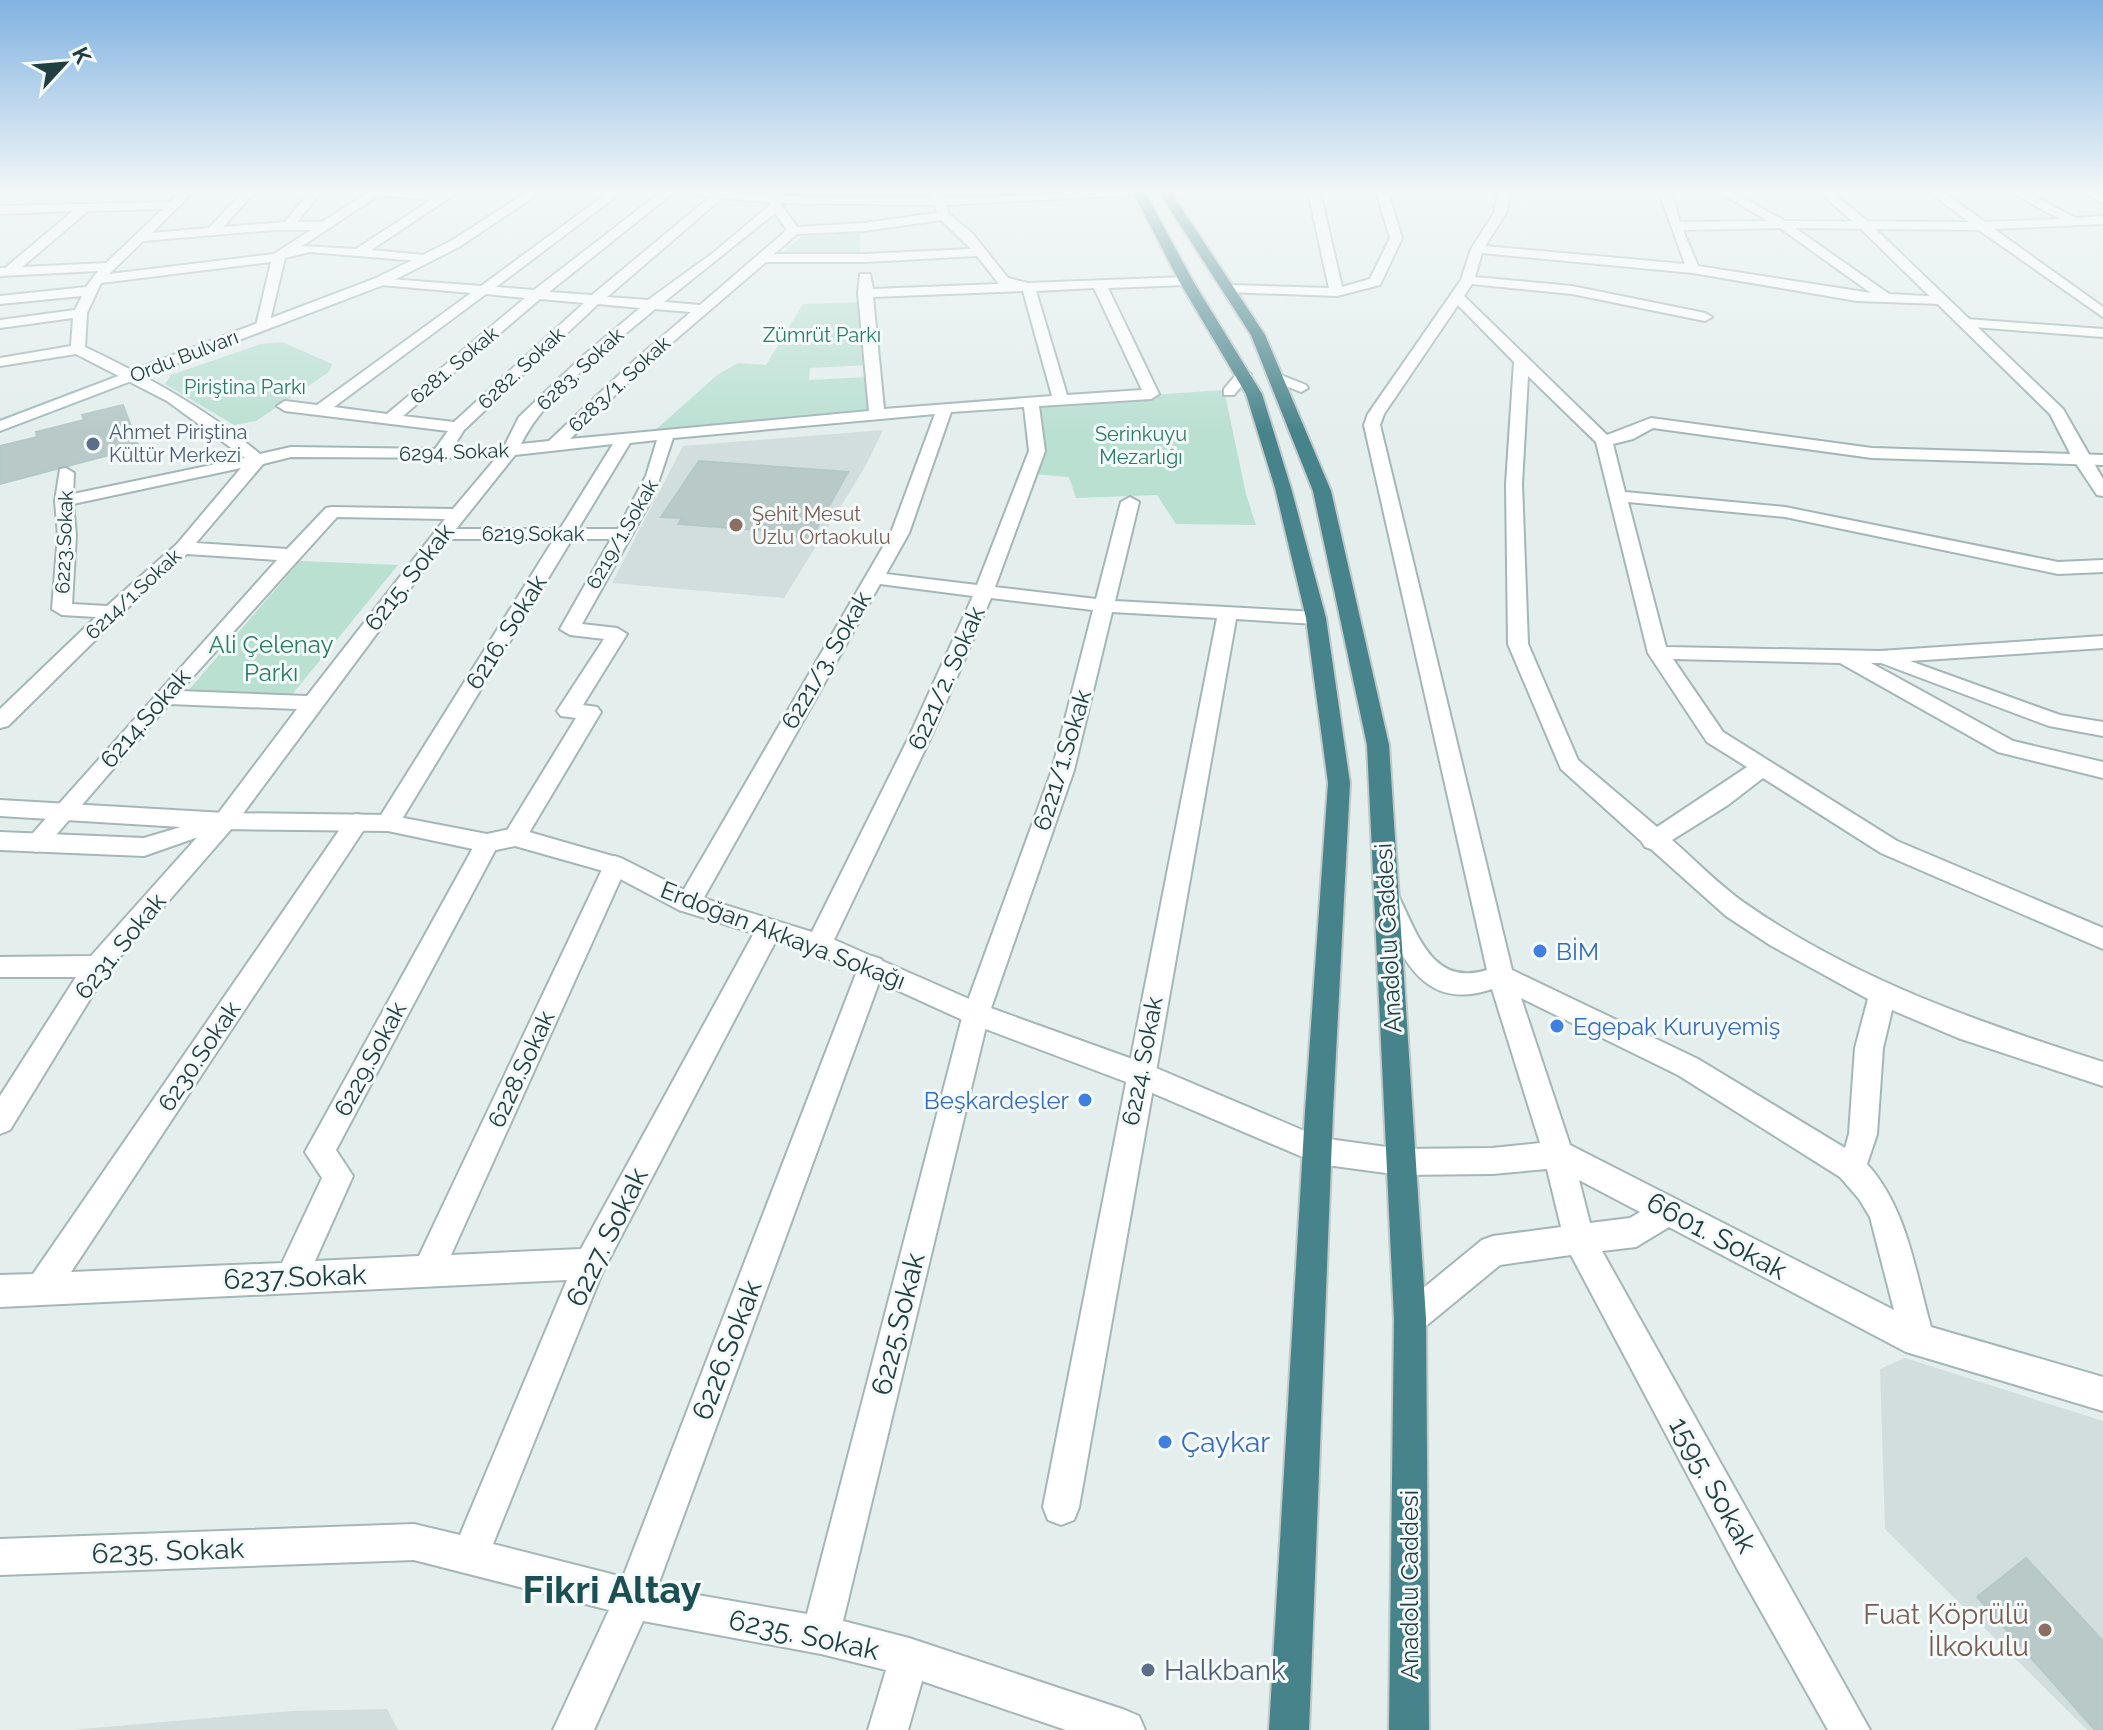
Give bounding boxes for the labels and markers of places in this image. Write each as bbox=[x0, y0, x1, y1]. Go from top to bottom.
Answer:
place label: Ahmet Piriştina Kültür Merkezi bbox=[109, 420, 247, 467]
marker: Ahmet Piriştina Kültür Merkezi bbox=[84, 435, 102, 453]
place label: Şehit Mesut Uzlu Ortaokulu bbox=[752, 502, 891, 549]
marker: Şehit Mesut Uzlu Ortaokulu bbox=[727, 516, 745, 534]
place label: BİM bbox=[1556, 937, 1599, 966]
marker: BİM bbox=[1531, 942, 1549, 960]
place label: Egepak Kuruyemiş bbox=[1573, 1012, 1780, 1041]
marker: Egepak Kuruyemiş bbox=[1548, 1017, 1566, 1035]
place label: Beşkardeşler bbox=[924, 1086, 1070, 1115]
marker: Beşkardeşler bbox=[1076, 1091, 1094, 1109]
place label: Çaykar bbox=[1181, 1426, 1270, 1459]
marker: Çaykar bbox=[1156, 1433, 1174, 1451]
place label: Fuat Köprülü İlkokulu bbox=[1863, 1598, 2029, 1663]
marker: Fuat Köprülü İlkokulu bbox=[2036, 1621, 2054, 1639]
place label: Halkbank bbox=[1164, 1654, 1286, 1687]
marker: Halkbank bbox=[1139, 1661, 1157, 1679]

